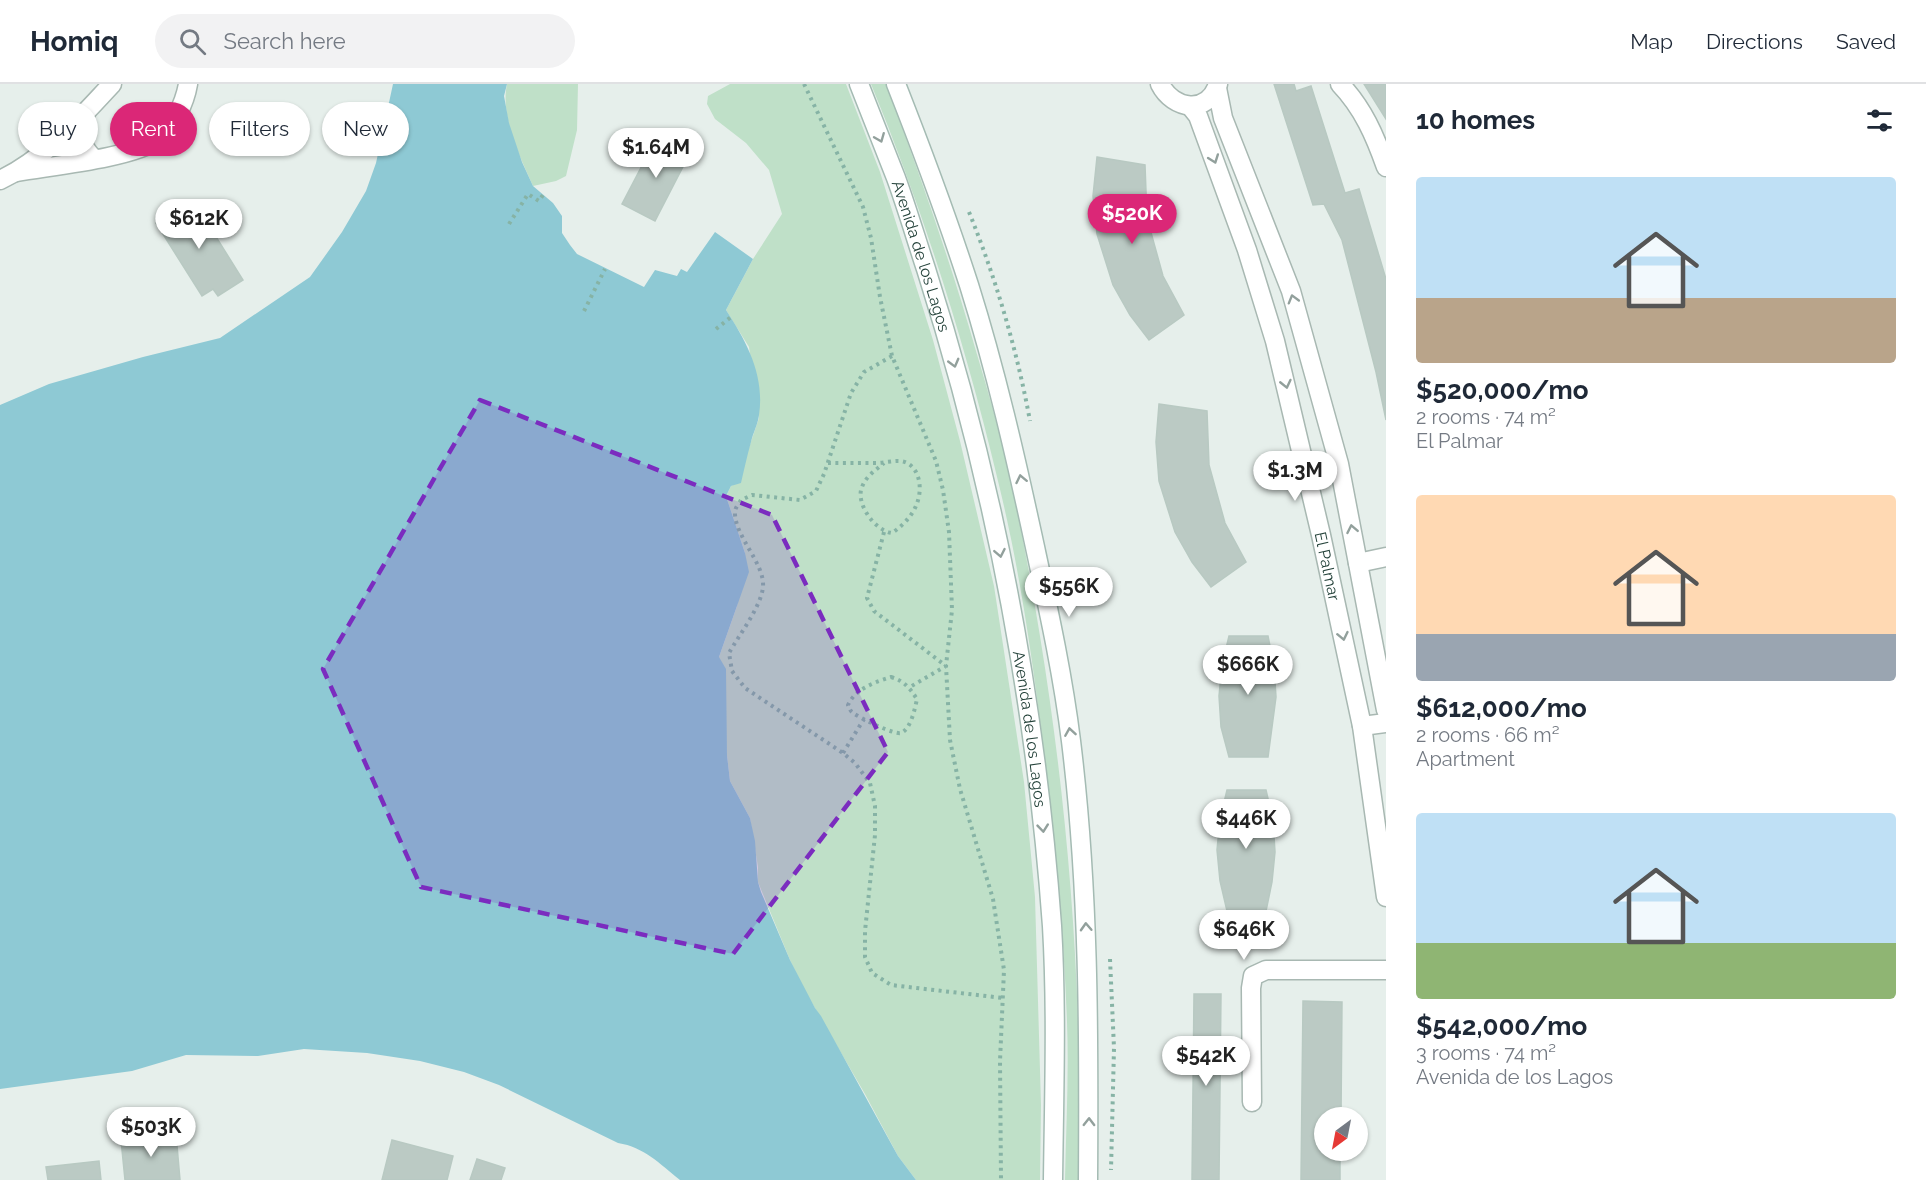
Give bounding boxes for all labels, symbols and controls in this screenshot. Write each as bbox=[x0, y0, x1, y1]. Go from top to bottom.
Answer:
search box bbox=[155, 14, 575, 68]
text: Homiq bbox=[30, 25, 119, 58]
icon: search bbox=[176, 25, 209, 58]
text: Search here bbox=[224, 28, 346, 54]
text: Map bbox=[1630, 29, 1673, 54]
text: Directions bbox=[1706, 29, 1803, 54]
text: Saved bbox=[1836, 29, 1896, 54]
chip: Buy bbox=[18, 102, 98, 156]
chip: Rent bbox=[110, 102, 197, 156]
chip: Filters bbox=[209, 102, 310, 156]
chip: New bbox=[322, 102, 409, 156]
icon: filters bbox=[1863, 104, 1896, 137]
text: 10 homes bbox=[1416, 105, 1535, 135]
pin: $1.64M bbox=[607, 128, 705, 179]
one-way arrow bbox=[873, 132, 885, 143]
text: $1.64M bbox=[622, 135, 690, 159]
one-way arrow bbox=[1206, 153, 1219, 163]
street label: Avenida de los Lagos bbox=[888, 178, 954, 334]
pin: $520K bbox=[1090, 194, 1174, 245]
pin: $612K bbox=[157, 199, 241, 250]
text: $520K bbox=[1102, 201, 1162, 225]
text: $612K bbox=[169, 206, 229, 230]
icon: home bbox=[1602, 216, 1710, 324]
one-way arrow bbox=[1288, 294, 1300, 305]
one-way arrow bbox=[947, 358, 960, 368]
text: $520,000/mo bbox=[1416, 375, 1588, 405]
one-way arrow bbox=[1278, 379, 1291, 389]
text: 2 rooms · 74 m² bbox=[1416, 405, 1556, 429]
text: El Palmar bbox=[1416, 429, 1503, 453]
pin: $1.3M bbox=[1253, 451, 1337, 502]
text: $1.3M bbox=[1267, 458, 1323, 482]
one-way arrow bbox=[1015, 474, 1028, 484]
one-way arrow bbox=[1346, 524, 1359, 534]
street label: El Palmar bbox=[1311, 530, 1344, 603]
icon: home bbox=[1602, 534, 1710, 642]
one-way arrow bbox=[992, 548, 1005, 558]
pin: $556K bbox=[1027, 567, 1111, 618]
text: $556K bbox=[1039, 574, 1099, 598]
one-way arrow bbox=[1335, 631, 1348, 641]
pin: $666K bbox=[1206, 645, 1290, 696]
street label: Avenida de los Lagos bbox=[1009, 649, 1050, 809]
text: $666K bbox=[1217, 652, 1279, 676]
text: $612,000/mo bbox=[1416, 693, 1587, 723]
text: 2 rooms · 66 m² bbox=[1416, 723, 1559, 747]
one-way arrow bbox=[1064, 728, 1076, 737]
text: Apartment bbox=[1416, 747, 1515, 771]
pin: $446K bbox=[1204, 799, 1288, 850]
text: $446K bbox=[1215, 806, 1277, 830]
one-way arrow bbox=[1036, 824, 1049, 833]
icon: home bbox=[1602, 852, 1710, 960]
pin: $646K bbox=[1202, 910, 1286, 961]
text: $646K bbox=[1213, 917, 1275, 941]
one-way arrow bbox=[1080, 922, 1093, 931]
text: $542,000/mo bbox=[1416, 1011, 1587, 1041]
pin: $542K bbox=[1164, 1036, 1248, 1087]
text: 3 rooms · 74 m² bbox=[1416, 1041, 1556, 1065]
text: $542K bbox=[1176, 1043, 1236, 1067]
text: Avenida de los Lagos bbox=[1416, 1065, 1613, 1089]
pin: $503K bbox=[109, 1107, 193, 1158]
north arrow bbox=[1314, 1107, 1368, 1161]
map controls bbox=[1314, 1107, 1368, 1161]
text: $503K bbox=[121, 1114, 181, 1138]
one-way arrow bbox=[1083, 1117, 1095, 1126]

